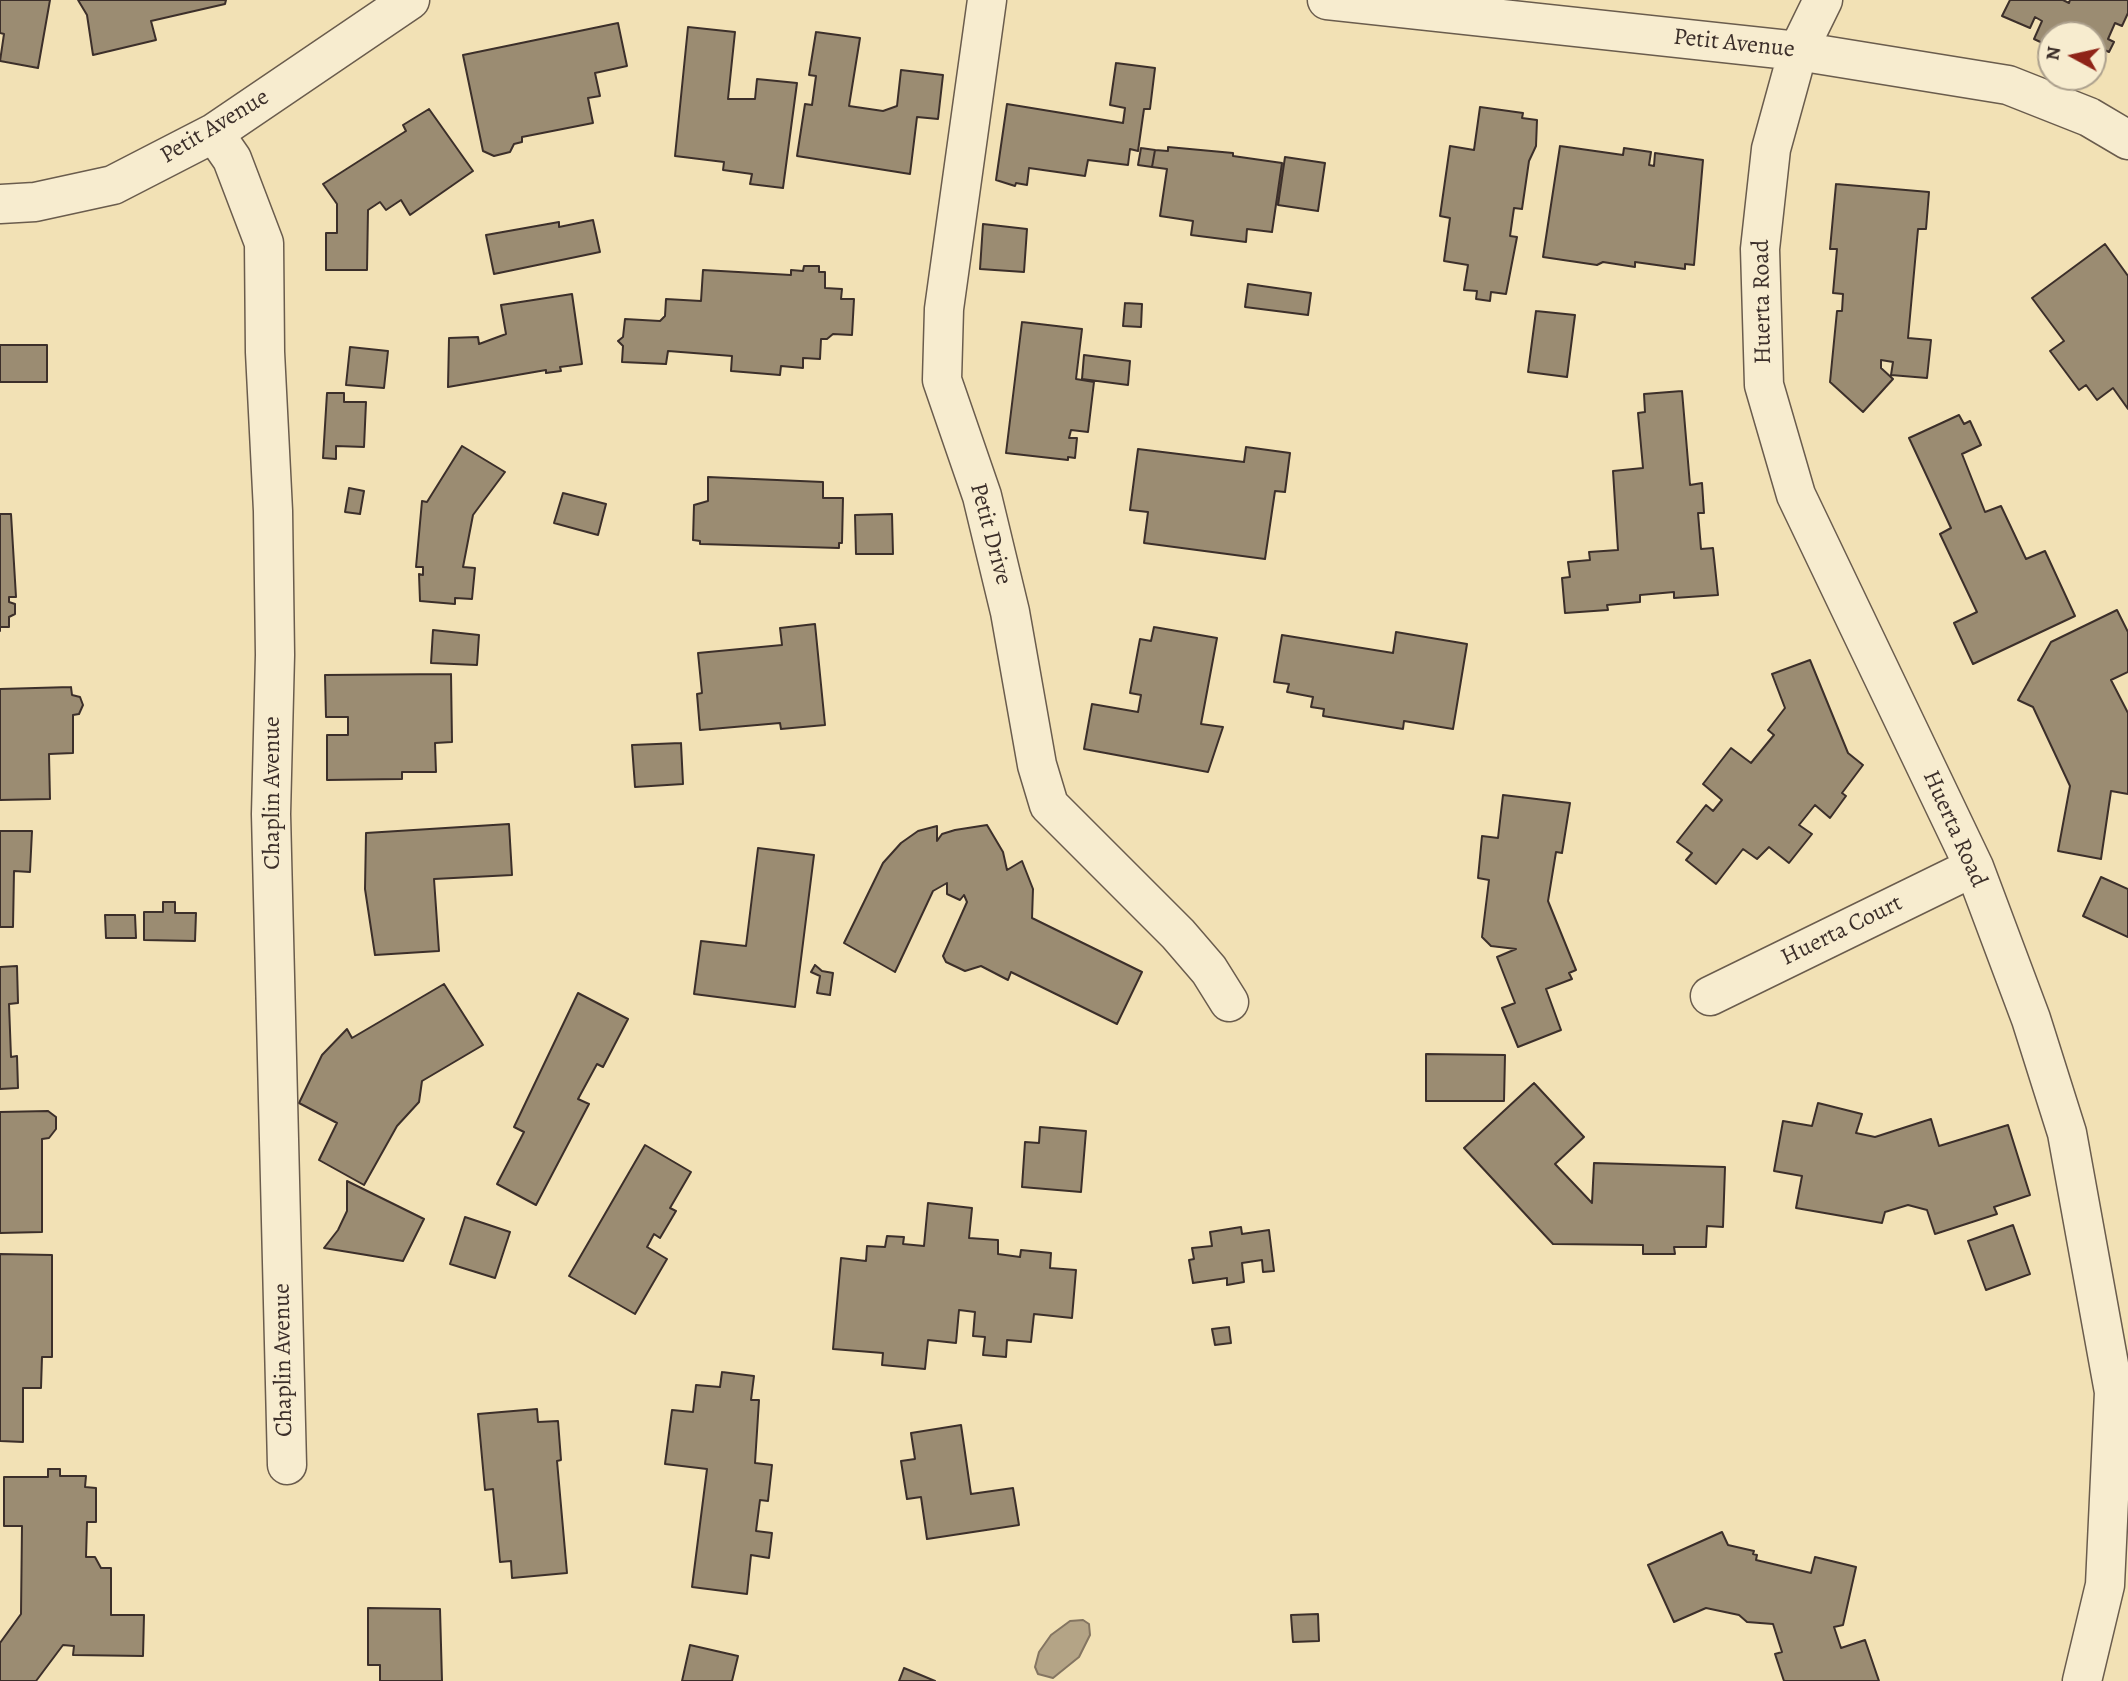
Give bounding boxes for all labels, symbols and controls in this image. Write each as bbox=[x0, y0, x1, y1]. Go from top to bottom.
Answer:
north arrow bbox=[2037, 21, 2107, 91]
street label: Petit Avenue bbox=[1672, 23, 1796, 65]
text: N bbox=[2039, 45, 2067, 62]
street label: Petit Avenue bbox=[155, 83, 275, 171]
street label: Huerta Road bbox=[1748, 239, 1778, 365]
street label: Petit Drive bbox=[963, 480, 1017, 588]
street label: Chaplin Avenue bbox=[259, 716, 287, 870]
street label: Huerta Road bbox=[1915, 766, 1993, 892]
street label: Huerta Court bbox=[1777, 889, 1907, 973]
street label: Chaplin Avenue bbox=[268, 1283, 300, 1437]

